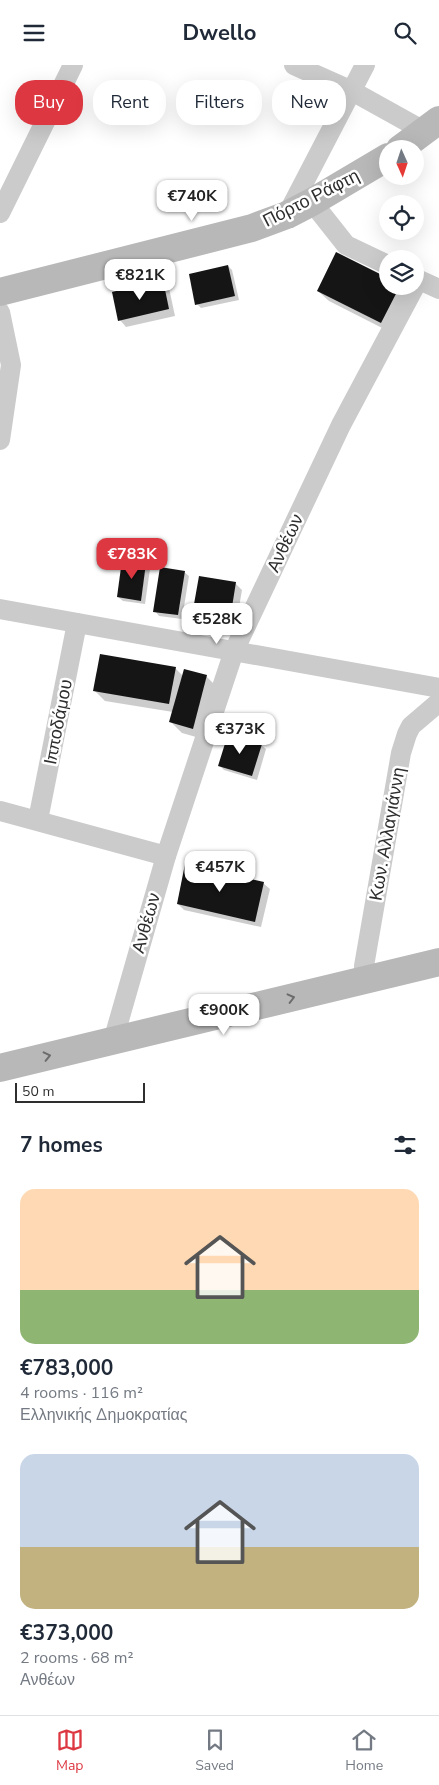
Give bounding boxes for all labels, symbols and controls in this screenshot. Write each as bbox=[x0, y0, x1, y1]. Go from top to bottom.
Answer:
text: Dwello bbox=[183, 18, 256, 48]
icon: menu bbox=[20, 19, 48, 47]
icon: search bbox=[391, 19, 419, 47]
chip: Buy bbox=[15, 80, 83, 125]
chip: Rent bbox=[93, 80, 166, 125]
chip: Filters bbox=[176, 80, 262, 125]
chip: New bbox=[272, 80, 346, 125]
north arrow bbox=[379, 140, 424, 185]
map controls bbox=[379, 140, 424, 295]
street label: Πόρτο Ράφτη bbox=[259, 163, 363, 233]
pin: €740K bbox=[157, 179, 227, 222]
text: €740K bbox=[167, 185, 217, 207]
button: locate bbox=[379, 195, 424, 240]
button: layers bbox=[379, 250, 424, 295]
pin: €821K bbox=[105, 259, 175, 301]
text: €821K bbox=[115, 264, 165, 286]
street label: Ανθέων bbox=[261, 510, 309, 576]
pin: €783K bbox=[97, 537, 167, 580]
text: €783K bbox=[107, 543, 157, 565]
pin: €528K bbox=[182, 603, 252, 645]
text: €528K bbox=[192, 608, 242, 630]
street label: Ιπποδάμου bbox=[38, 677, 78, 767]
pin: €373K bbox=[205, 713, 275, 755]
text: €373K bbox=[215, 718, 265, 740]
street label: Κων. Αλλαγιάννη bbox=[363, 765, 411, 903]
pin: €457K bbox=[185, 851, 255, 893]
text: €457K bbox=[195, 856, 245, 878]
street label: Ανθέων bbox=[126, 890, 166, 956]
pin: €900K bbox=[189, 993, 259, 1036]
one-way arrow bbox=[286, 993, 295, 1004]
text: €900K bbox=[199, 999, 249, 1021]
one-way arrow bbox=[43, 1051, 52, 1062]
scale bar bbox=[15, 1080, 145, 1103]
text: 50 m bbox=[22, 1082, 54, 1101]
text: 7 homes bbox=[20, 1131, 103, 1159]
icon: filters bbox=[391, 1131, 419, 1159]
icon: home bbox=[175, 1222, 265, 1312]
text: €783,000 bbox=[20, 1354, 113, 1382]
text: 4 rooms · 116 m² bbox=[20, 1382, 143, 1404]
text: Ελληνικής Δημοκρατίας bbox=[20, 1404, 187, 1426]
icon: home bbox=[175, 1487, 265, 1577]
text: €373,000 bbox=[20, 1619, 113, 1647]
text: 2 rooms · 68 m² bbox=[20, 1647, 133, 1669]
text: Ανθέων bbox=[20, 1669, 75, 1691]
tab: Map bbox=[56, 1726, 84, 1775]
tab: Saved bbox=[195, 1726, 234, 1775]
tab: Home bbox=[345, 1726, 383, 1775]

